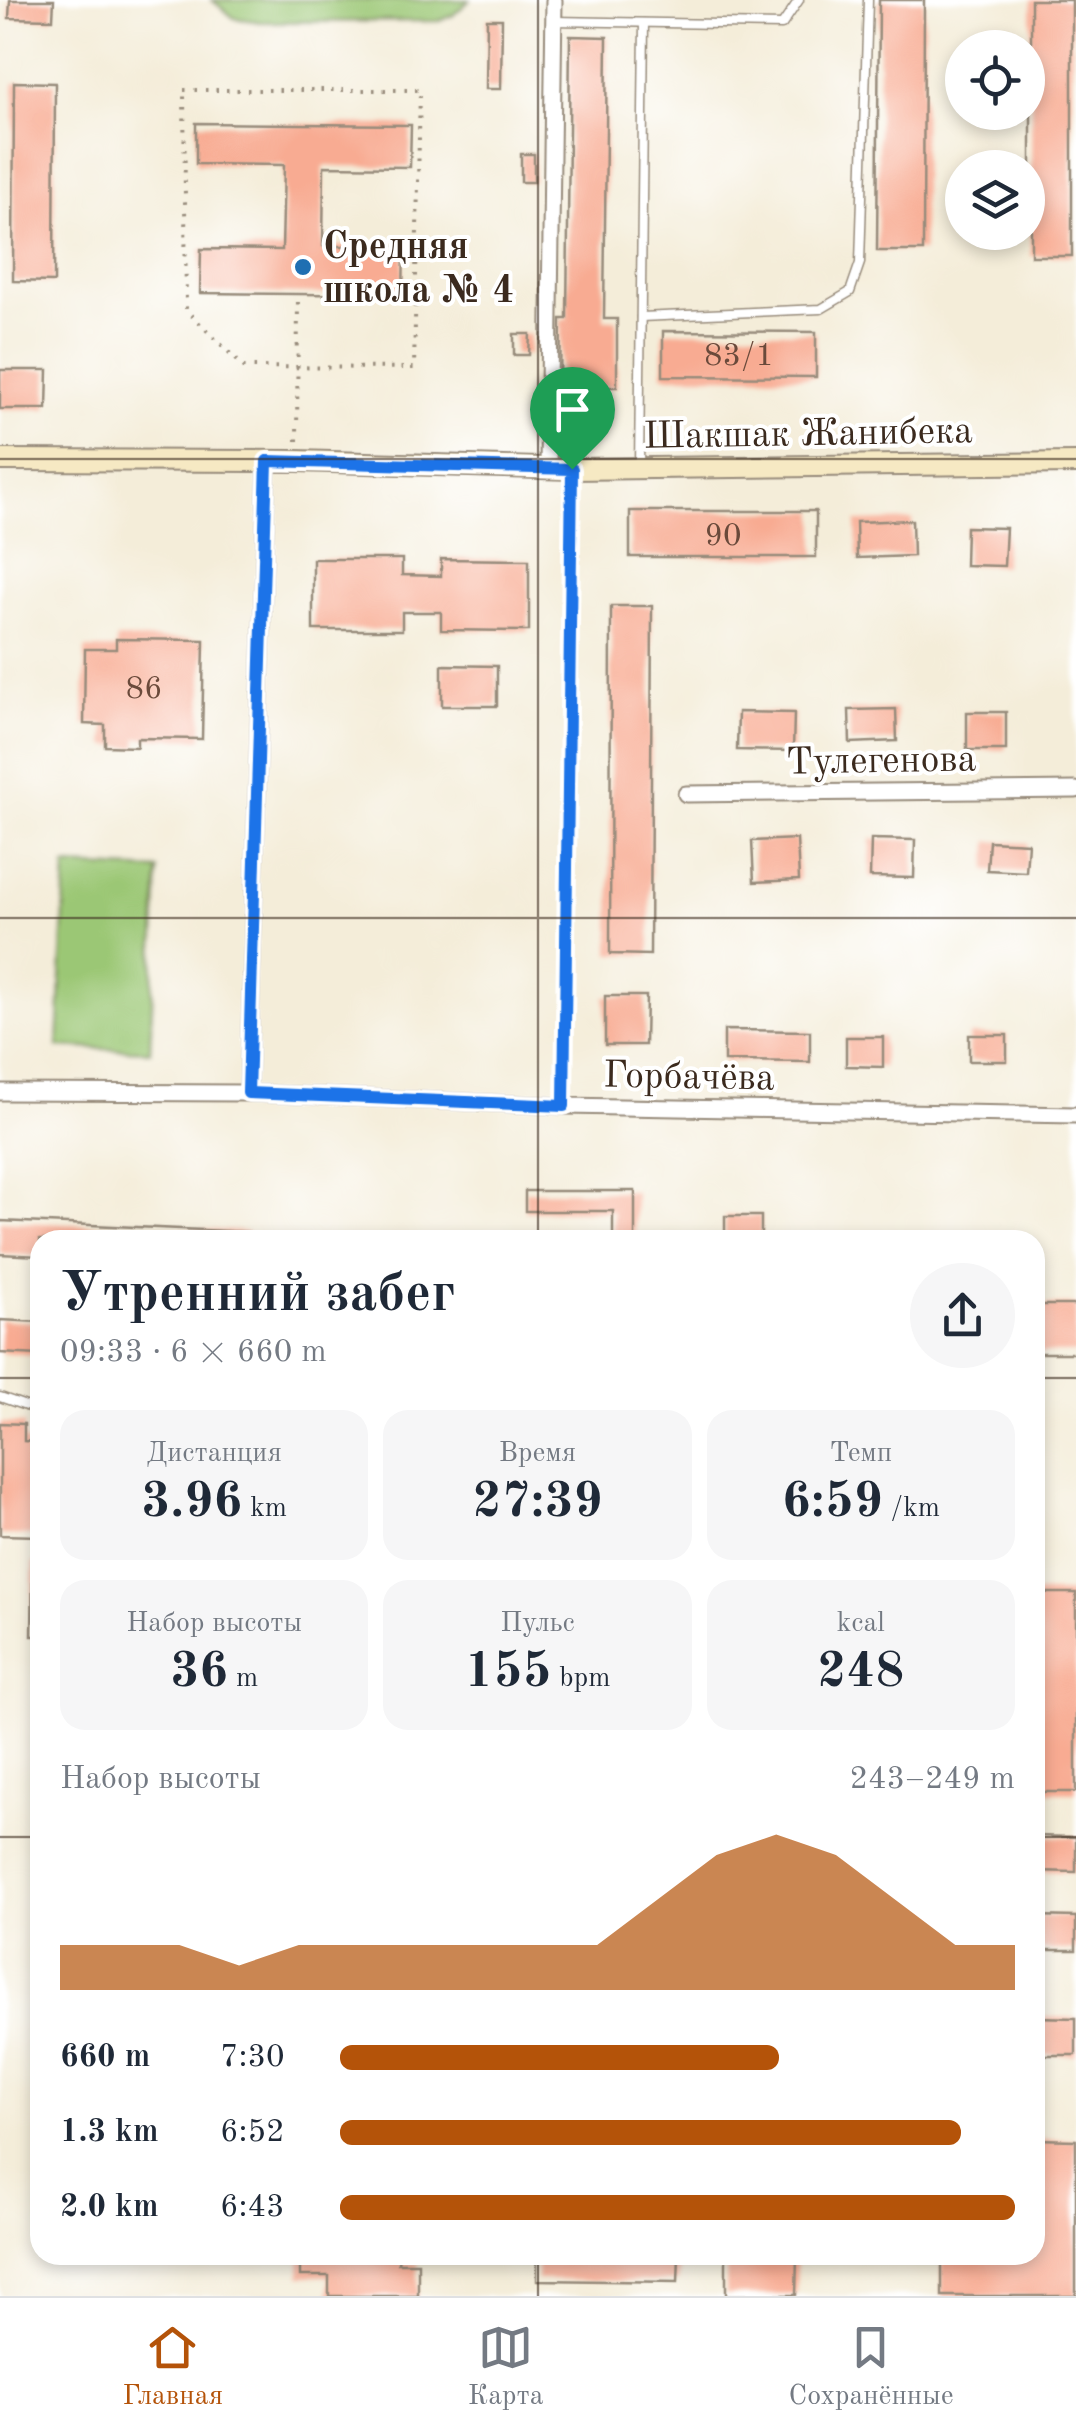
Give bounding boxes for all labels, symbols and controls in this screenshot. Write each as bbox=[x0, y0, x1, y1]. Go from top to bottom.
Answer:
map controls bbox=[945, 30, 1045, 250]
button: locate bbox=[945, 30, 1045, 130]
button: layers bbox=[945, 150, 1045, 250]
place label: Средняя школа № 4 bbox=[323, 229, 515, 311]
marker: Средняя школа № 4 bbox=[292, 256, 314, 278]
house number: 83/1 bbox=[704, 341, 774, 373]
pin bbox=[530, 367, 615, 470]
icon: arrive bbox=[545, 382, 600, 437]
street label: Шакшак Жанибека bbox=[643, 413, 973, 457]
house number: 90 bbox=[704, 521, 742, 553]
house number: 86 bbox=[125, 674, 163, 706]
street label: Тулегенова bbox=[785, 741, 977, 783]
street label: Горбачёва bbox=[603, 1058, 775, 1098]
button: share bbox=[910, 1263, 1015, 1368]
text: Утренний забег bbox=[60, 1268, 456, 1323]
text: 09:33 · 6 × 660 m bbox=[60, 1337, 327, 1369]
text: Дистанция bbox=[146, 1440, 282, 1468]
text: Время bbox=[499, 1440, 576, 1468]
text: Темп bbox=[830, 1440, 892, 1468]
text: 3.96 bbox=[141, 1478, 242, 1528]
text: 27:39 bbox=[472, 1478, 602, 1528]
text: 6:59 bbox=[782, 1478, 883, 1528]
text: km bbox=[242, 1495, 287, 1523]
text: /km bbox=[883, 1495, 940, 1523]
text: Набор высоты bbox=[126, 1610, 302, 1638]
text: Пульс bbox=[500, 1610, 575, 1638]
text: kcal bbox=[837, 1610, 885, 1638]
text: 36 bbox=[170, 1648, 228, 1698]
text: 155 bbox=[465, 1648, 552, 1698]
text: 248 bbox=[817, 1648, 904, 1698]
text: m bbox=[228, 1665, 258, 1693]
text: bpm bbox=[552, 1665, 610, 1693]
text: Набор высоты bbox=[60, 1764, 261, 1796]
text: 243–249 m bbox=[849, 1764, 1015, 1796]
text: 660 m bbox=[60, 2042, 150, 2074]
text: 7:30 bbox=[220, 2042, 285, 2074]
text: 1.3 km bbox=[60, 2117, 159, 2149]
text: 6:52 bbox=[220, 2117, 285, 2149]
text: 2.0 km bbox=[60, 2192, 159, 2224]
text: 6:43 bbox=[220, 2192, 285, 2224]
tab: Главная bbox=[122, 2320, 223, 2415]
tab: Карта bbox=[468, 2320, 544, 2415]
tab: Сохранённые bbox=[788, 2320, 954, 2415]

